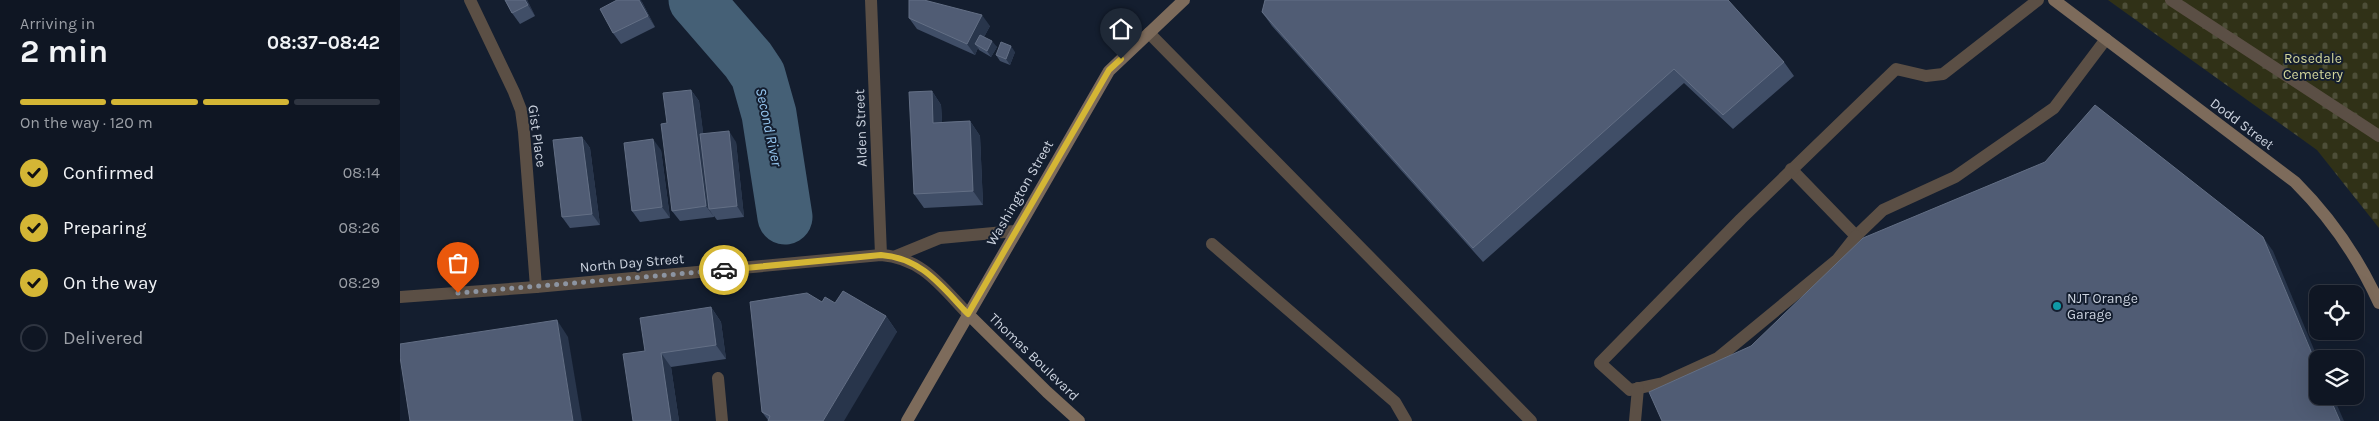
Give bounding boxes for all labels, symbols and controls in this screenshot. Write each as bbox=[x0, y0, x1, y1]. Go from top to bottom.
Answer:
pin bbox=[1100, 8, 1142, 59]
text: Arriving in bbox=[20, 14, 95, 33]
icon: home bbox=[1107, 15, 1135, 43]
text: 08:37–08:42 bbox=[267, 32, 380, 54]
text: 2 min bbox=[20, 33, 108, 70]
park label: Rosedale Cemetery bbox=[2283, 50, 2344, 83]
water label: Second River bbox=[752, 86, 786, 169]
street label: Alden Street bbox=[851, 89, 871, 167]
street label: Dodd Street bbox=[2207, 95, 2277, 153]
street label: Gist Place bbox=[524, 104, 550, 168]
text: On the way · 120 m bbox=[20, 113, 153, 132]
street label: Washington Street bbox=[983, 137, 1057, 249]
icon: check bbox=[20, 159, 48, 187]
text: Confirmed bbox=[63, 162, 154, 184]
text: 08:14 bbox=[343, 163, 380, 182]
icon: check bbox=[20, 214, 48, 242]
text: Preparing bbox=[63, 217, 146, 239]
text: 08:26 bbox=[339, 218, 380, 237]
pin bbox=[437, 242, 479, 293]
courier bbox=[699, 245, 749, 295]
icon: bag bbox=[444, 249, 472, 277]
street label: North Day Street bbox=[579, 250, 685, 276]
icon: car bbox=[710, 256, 738, 284]
icon: check bbox=[20, 269, 48, 297]
text: On the way bbox=[63, 272, 157, 294]
text: 08:29 bbox=[338, 273, 380, 292]
map controls bbox=[2309, 285, 2364, 405]
button: locate bbox=[2309, 285, 2364, 340]
place label: NJT Orange Garage bbox=[2067, 290, 2138, 323]
marker: NJT Orange Garage bbox=[2051, 300, 2063, 312]
street label: Thomas Boulevard bbox=[985, 310, 1083, 404]
text: Delivered bbox=[63, 327, 143, 349]
button: layers bbox=[2309, 350, 2364, 405]

